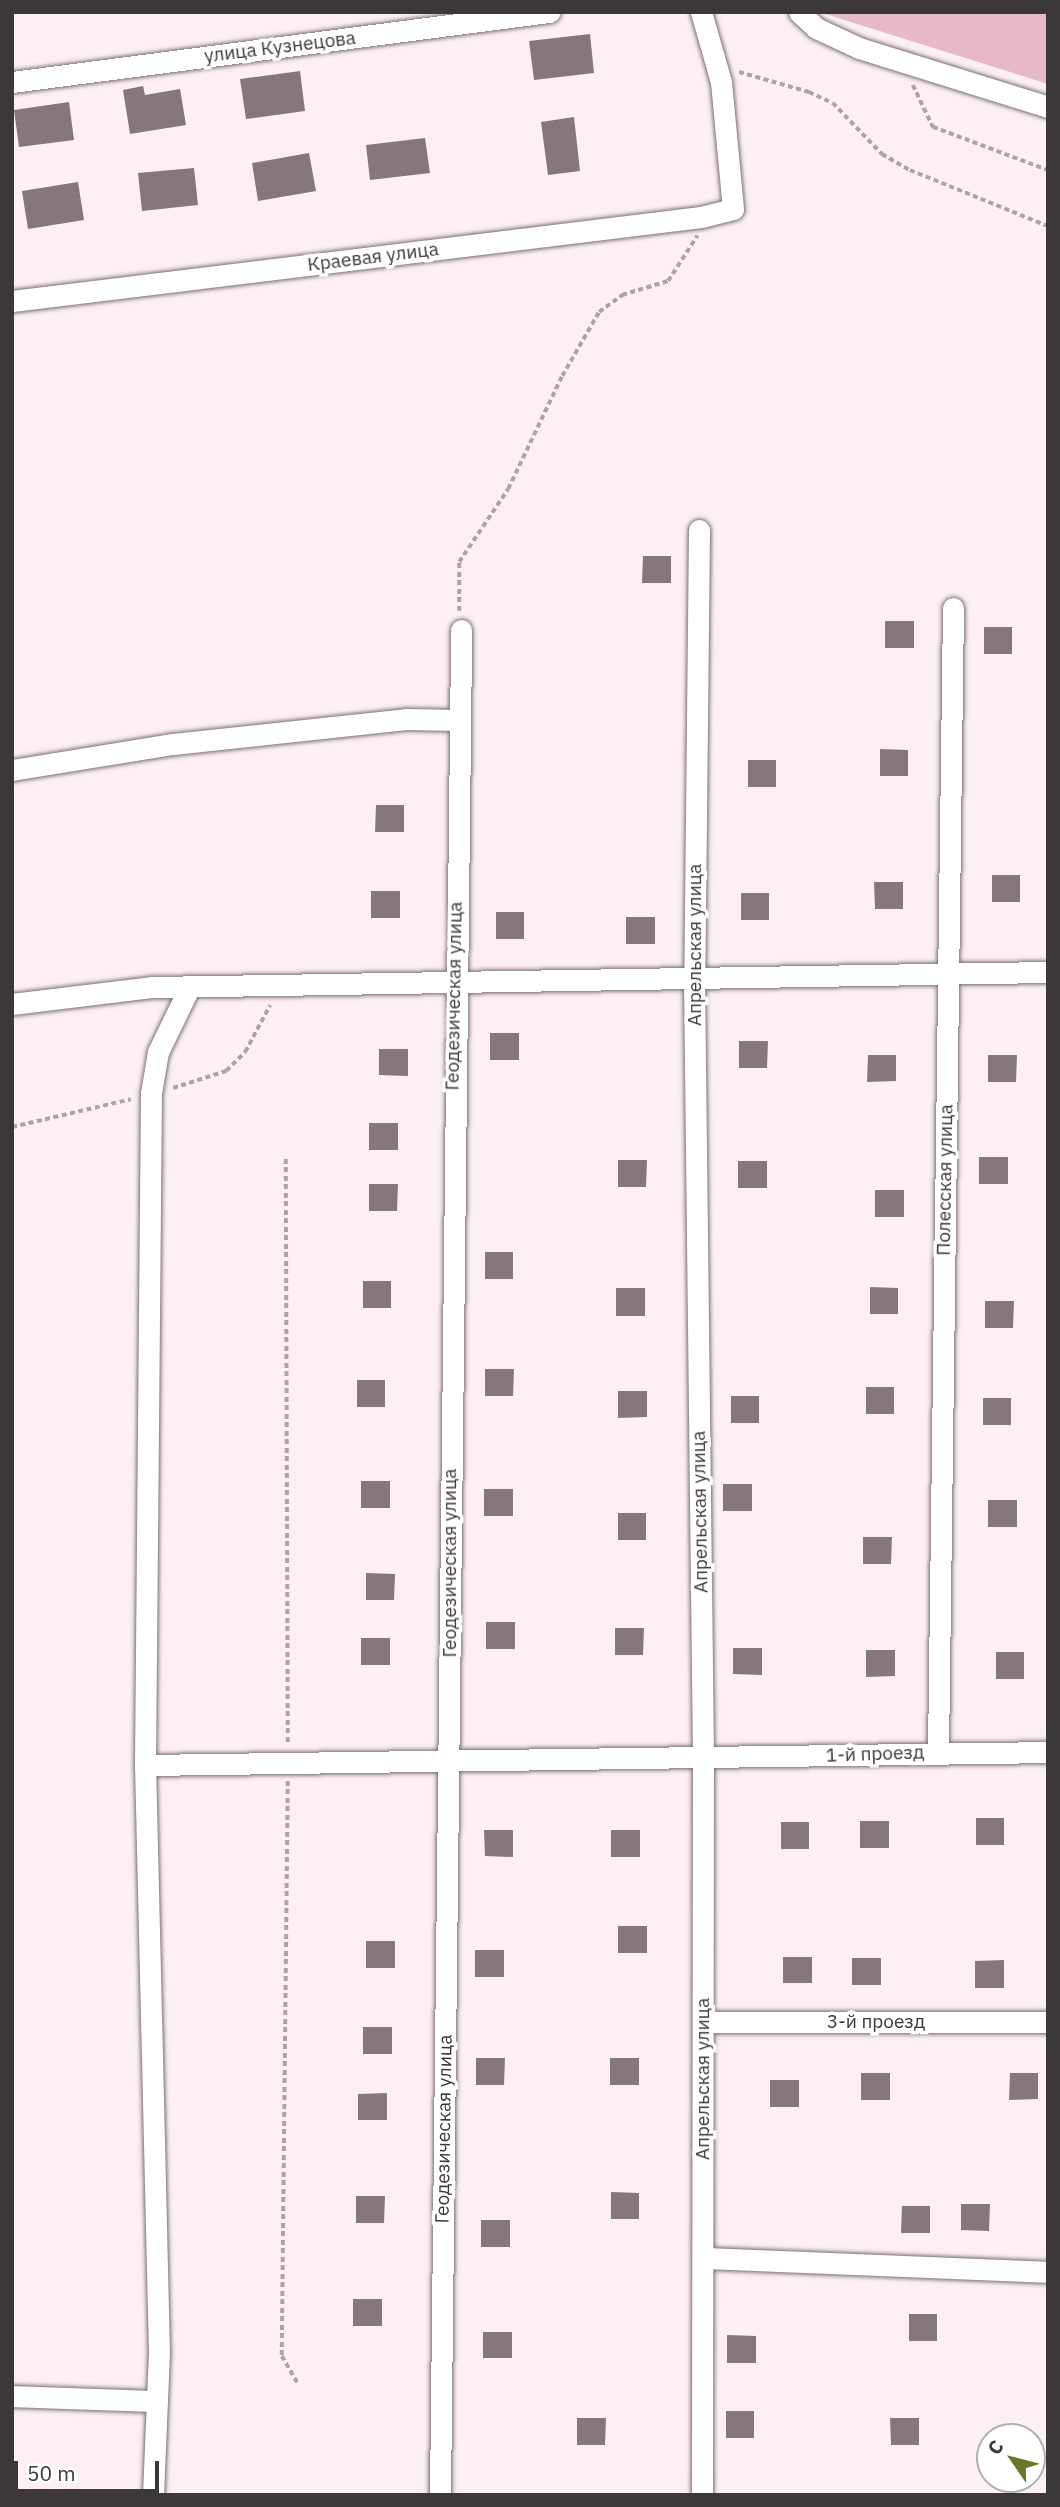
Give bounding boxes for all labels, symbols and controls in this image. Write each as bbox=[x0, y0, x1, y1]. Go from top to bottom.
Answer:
street label: улица Кузнецова bbox=[203, 26, 357, 68]
street label: Краевая улица bbox=[306, 238, 440, 276]
street label: Апрельская улица bbox=[684, 864, 706, 1026]
street label: Геодезическая улица bbox=[441, 901, 467, 1091]
street label: Полесская улица bbox=[932, 1104, 958, 1256]
street label: Апрельская улица bbox=[687, 1431, 713, 1593]
street label: Геодезическая улица bbox=[439, 1469, 461, 1657]
street label: 1-й проезд bbox=[825, 1741, 925, 1767]
street label: Апрельская улица bbox=[692, 1998, 714, 2160]
street label: 3-й проезд bbox=[827, 2011, 925, 2033]
street label: Геодезическая улица bbox=[431, 2034, 457, 2224]
north arrow bbox=[976, 2423, 1046, 2493]
text: С bbox=[982, 2435, 1009, 2459]
scale bar bbox=[18, 2448, 163, 2492]
text: 50 m bbox=[27, 2459, 76, 2487]

